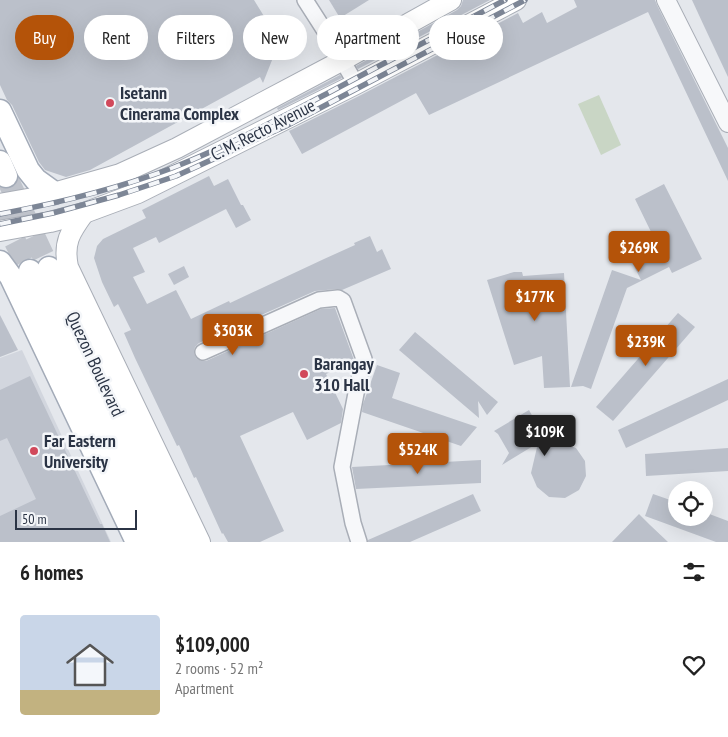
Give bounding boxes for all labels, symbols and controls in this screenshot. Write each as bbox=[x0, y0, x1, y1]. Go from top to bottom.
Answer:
chip: Buy bbox=[15, 15, 74, 60]
chip: Rent bbox=[84, 15, 148, 60]
chip: Filters bbox=[158, 15, 233, 60]
chip: New bbox=[243, 15, 307, 60]
chip: Apartment bbox=[317, 15, 419, 60]
chip: House bbox=[429, 15, 503, 60]
place label: Isetann Cinerama Complex bbox=[120, 81, 239, 125]
street label: C. M. Recto Avenue bbox=[207, 93, 319, 166]
marker: Isetann Cinerama Complex bbox=[104, 97, 116, 109]
pin: $269K bbox=[604, 230, 674, 273]
text: $269K bbox=[620, 237, 658, 257]
pin: $177K bbox=[500, 280, 570, 322]
text: $177K bbox=[516, 286, 554, 306]
street label: Quezon Boulevard bbox=[61, 308, 130, 420]
pin: $303K bbox=[198, 314, 268, 356]
text: $303K bbox=[214, 320, 252, 340]
pin: $239K bbox=[611, 324, 681, 367]
text: $239K bbox=[627, 331, 665, 351]
place label: Barangay 310 Hall bbox=[314, 352, 374, 396]
marker: Barangay 310 Hall bbox=[298, 368, 310, 380]
pin: $109K bbox=[510, 414, 580, 457]
text: $109K bbox=[526, 421, 564, 441]
place label: Far Eastern University bbox=[44, 429, 116, 473]
pin: $524K bbox=[383, 432, 453, 475]
text: $524K bbox=[399, 439, 437, 459]
marker: Far Eastern University bbox=[28, 445, 40, 457]
map controls bbox=[668, 481, 713, 526]
button: locate bbox=[668, 481, 713, 526]
scale bar bbox=[15, 507, 138, 530]
text: 50 m bbox=[22, 510, 47, 528]
icon: filters bbox=[680, 558, 708, 586]
text: 6 homes bbox=[20, 559, 83, 586]
text: $109,000 bbox=[175, 631, 250, 658]
icon: home bbox=[60, 635, 120, 695]
icon: heart bbox=[680, 651, 708, 679]
text: 2 rooms · 52 m² bbox=[175, 658, 263, 678]
text: Apartment bbox=[175, 678, 234, 698]

